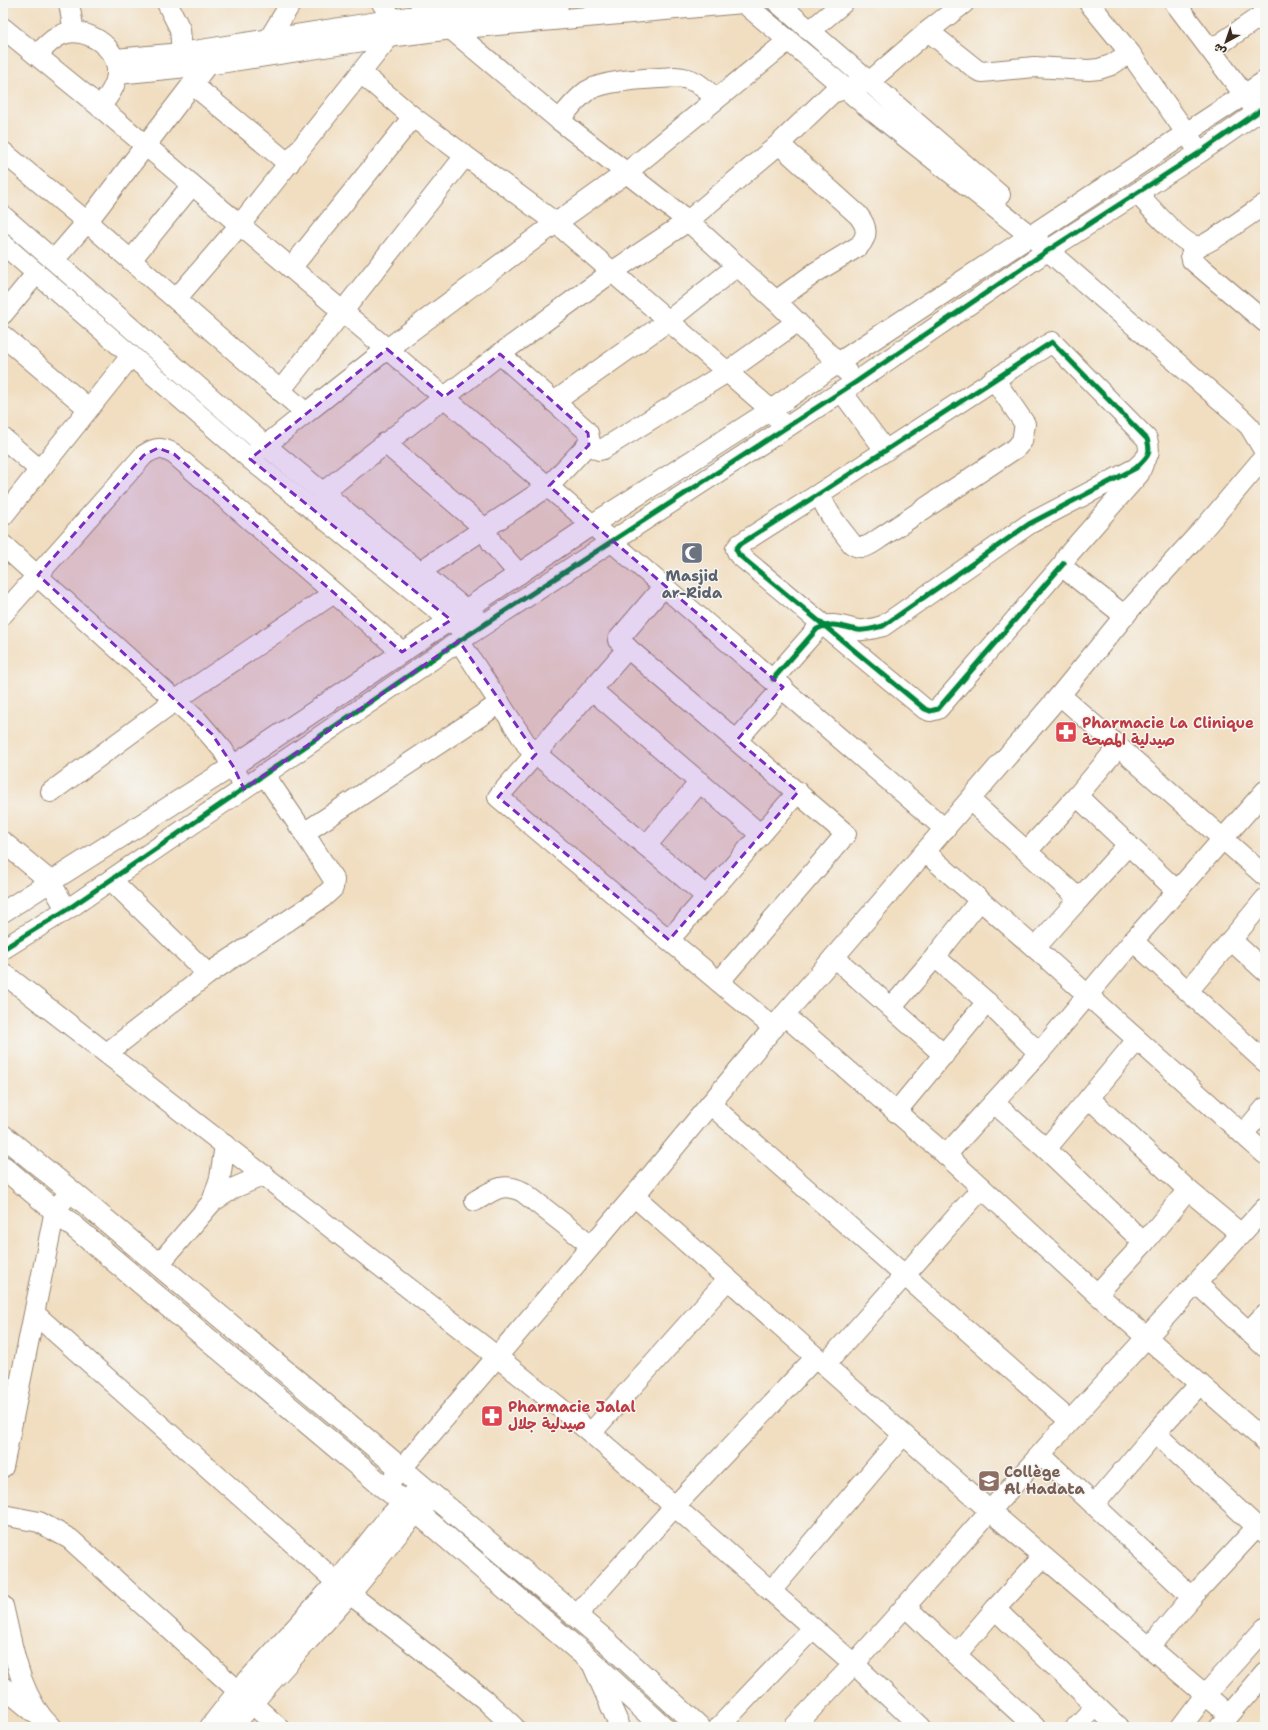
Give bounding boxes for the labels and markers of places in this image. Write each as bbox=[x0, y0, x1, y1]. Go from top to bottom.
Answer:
mosque icon: Masjid ar-Rida bbox=[679, 540, 705, 566]
place label: Masjid ar-Rida bbox=[662, 566, 723, 603]
place label: Pharmacie La Clinique صيدلية المصحة bbox=[1082, 713, 1254, 750]
pharmacy icon: Pharmacie La Clinique صيدلية المصحة bbox=[1053, 719, 1079, 745]
place label: Pharmacie Jalal صيدلية جلال bbox=[508, 1397, 636, 1434]
pharmacy icon: Pharmacie Jalal صيدلية جلال bbox=[479, 1403, 505, 1429]
place label: Collège Al Hadata bbox=[1004, 1462, 1085, 1499]
school or university icon: Collège Al Hadata bbox=[976, 1468, 1002, 1494]

